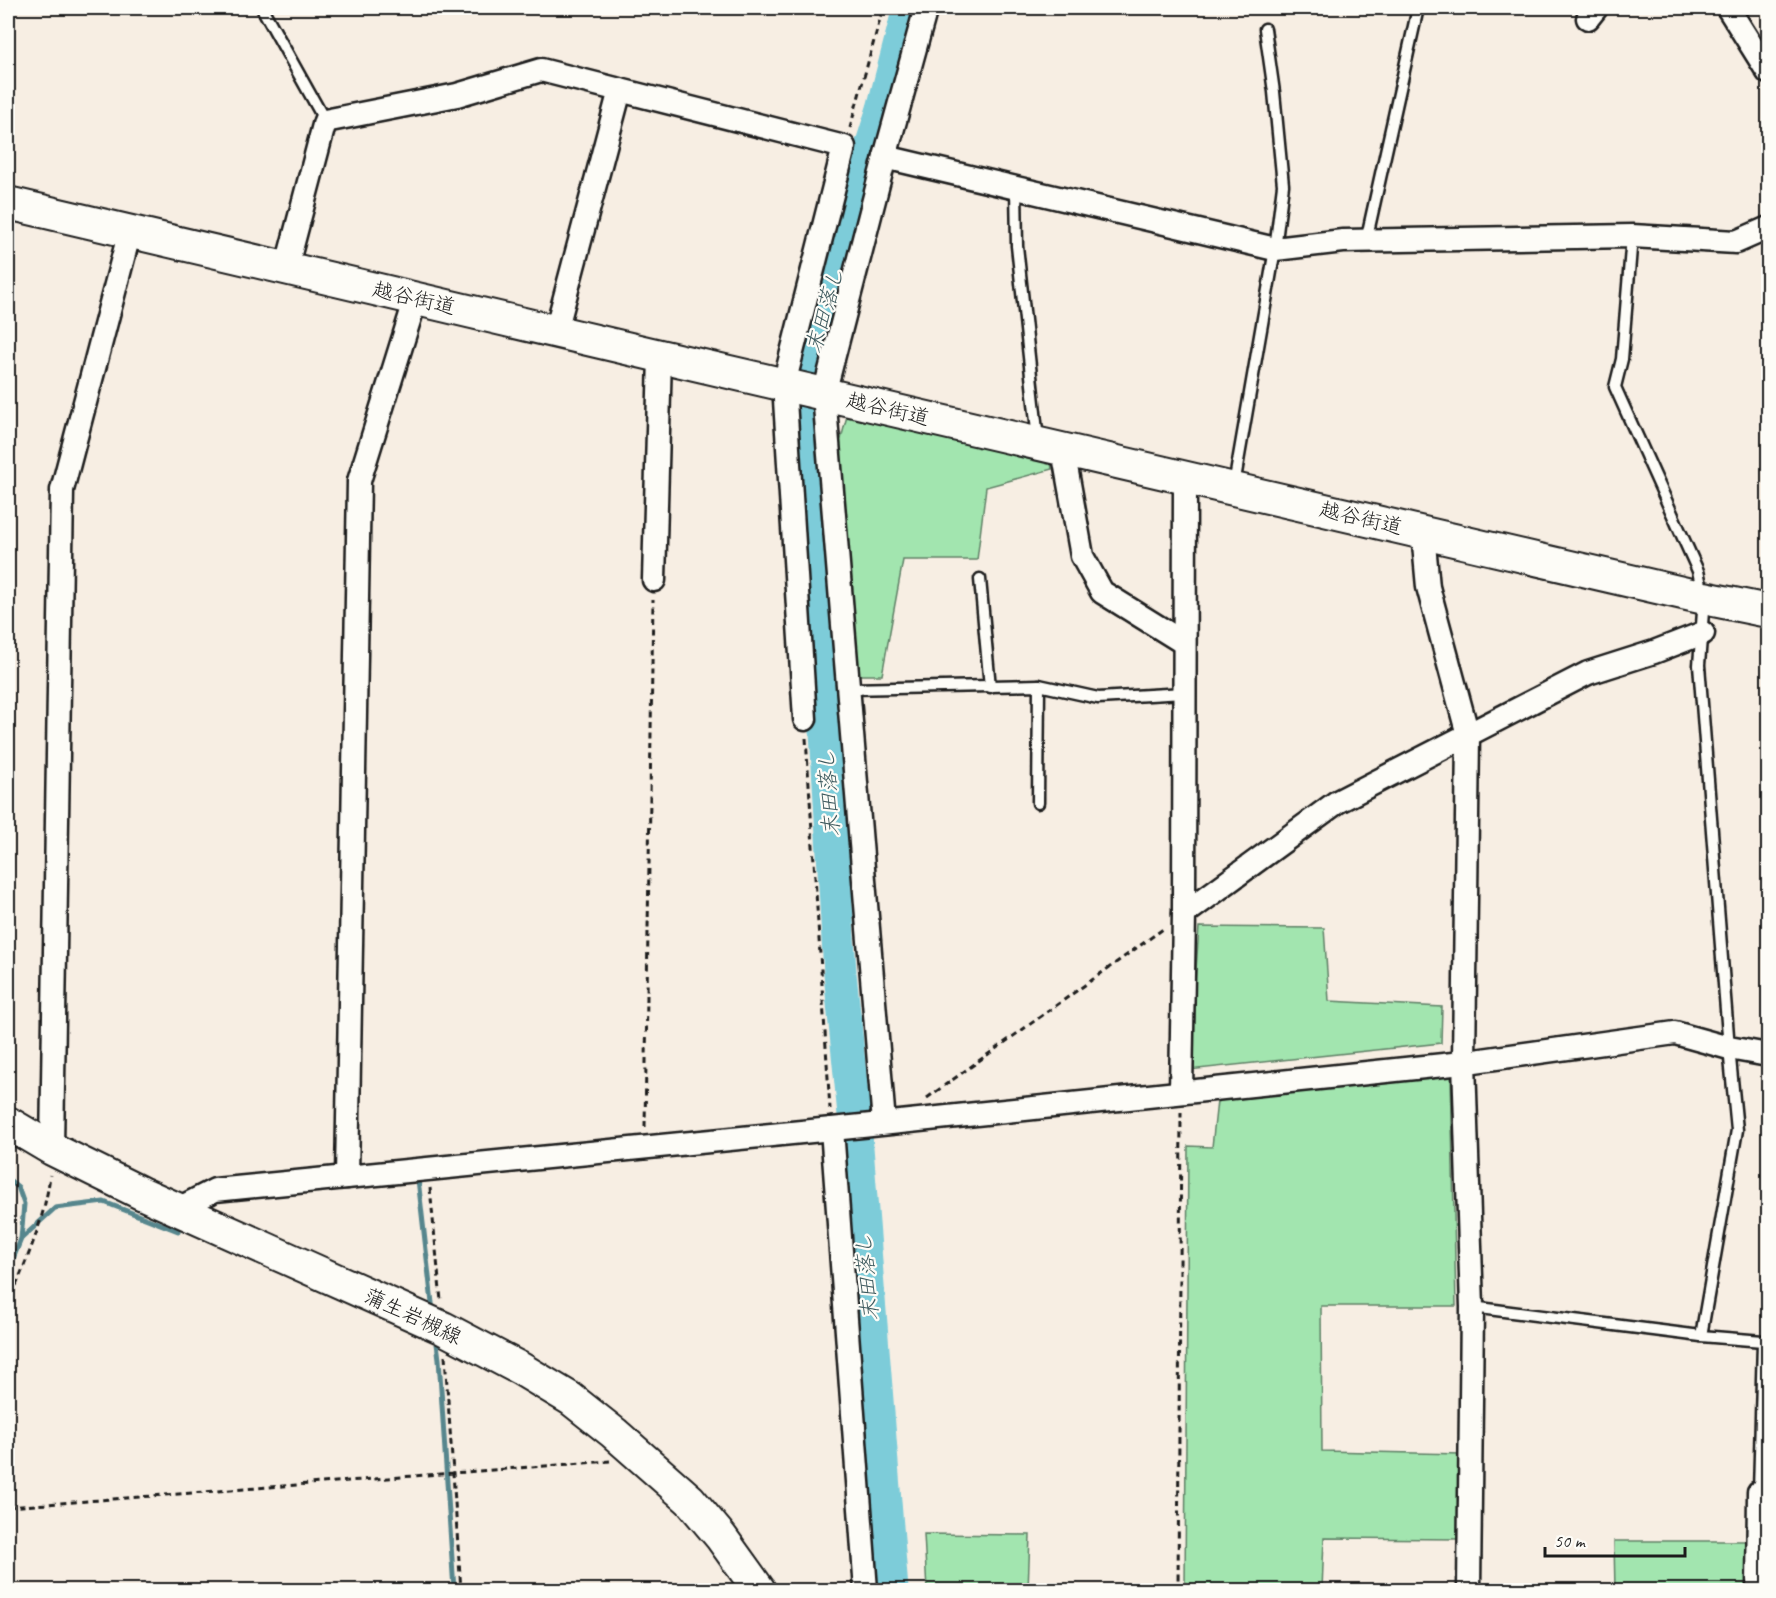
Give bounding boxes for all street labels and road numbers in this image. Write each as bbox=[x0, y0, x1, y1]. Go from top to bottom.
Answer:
street label: 越谷街道 bbox=[370, 276, 458, 320]
street label: 越谷街道 bbox=[844, 387, 932, 431]
street label: 越谷街道 bbox=[1317, 496, 1405, 540]
street label: 蒲生岩槻線 bbox=[360, 1282, 466, 1350]

